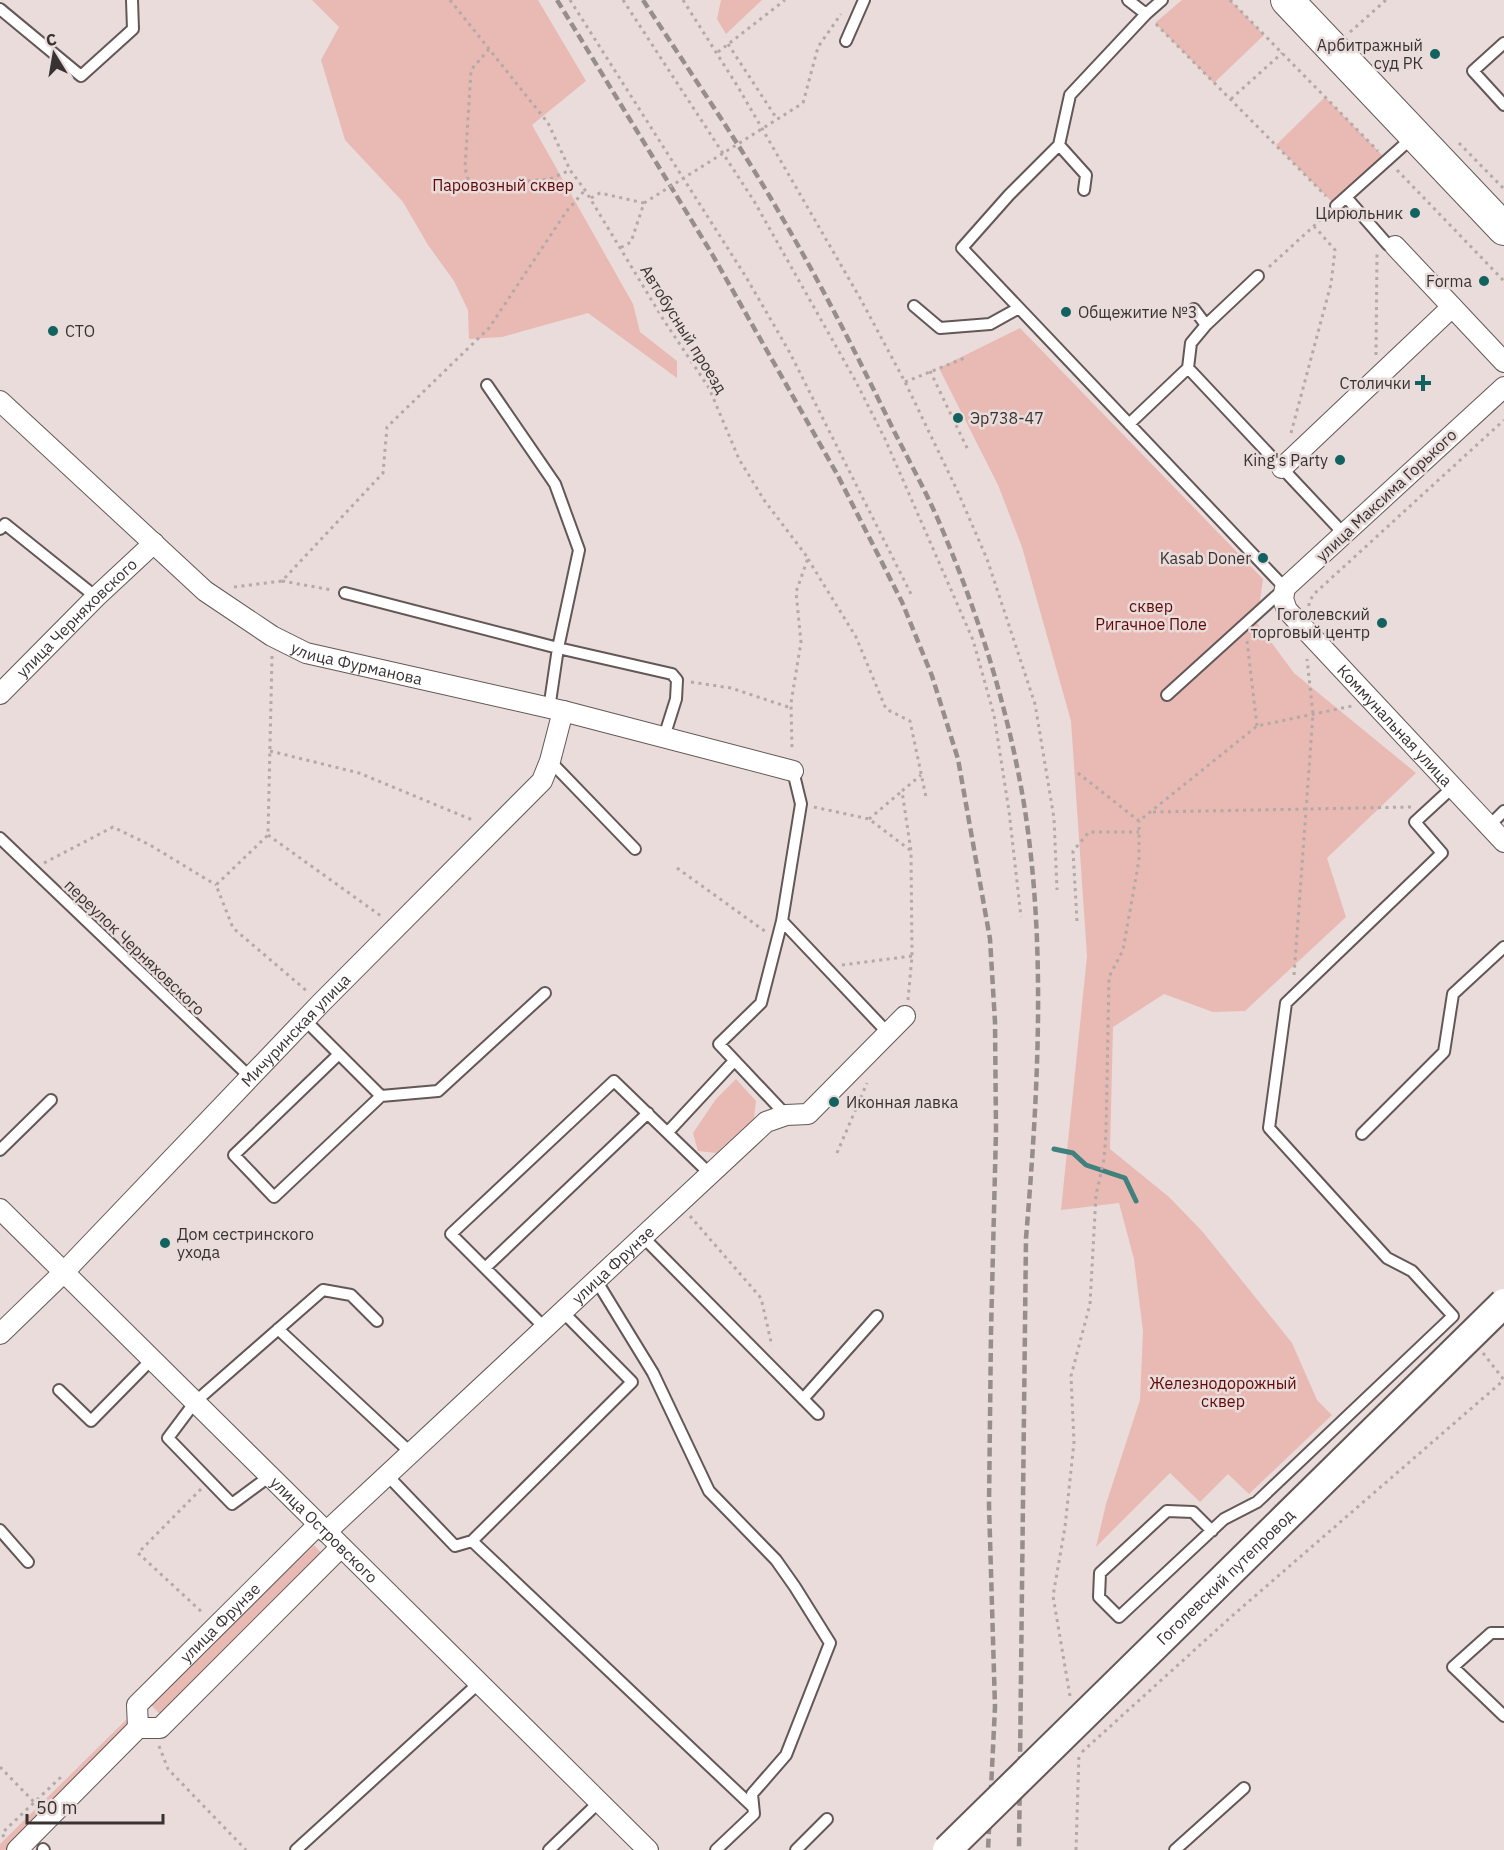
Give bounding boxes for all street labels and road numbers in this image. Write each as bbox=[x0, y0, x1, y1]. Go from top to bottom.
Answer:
street label: Автобусный проезд bbox=[636, 261, 732, 397]
street label: улица Максима Горького bbox=[1311, 425, 1461, 565]
street label: улица Черняховского bbox=[12, 554, 141, 682]
street label: улица Фурманова bbox=[288, 637, 425, 689]
street label: Коммунальная улица bbox=[1333, 660, 1457, 791]
street label: переулок Черняховского bbox=[61, 875, 209, 1019]
street label: Мичуринская улица bbox=[237, 969, 355, 1091]
street label: улица Фрунзе bbox=[568, 1221, 658, 1308]
street label: улица Островского bbox=[266, 1472, 382, 1587]
street label: Гоголевский путепровод bbox=[1152, 1504, 1299, 1649]
street label: улица Фрунзе bbox=[176, 1578, 264, 1667]

